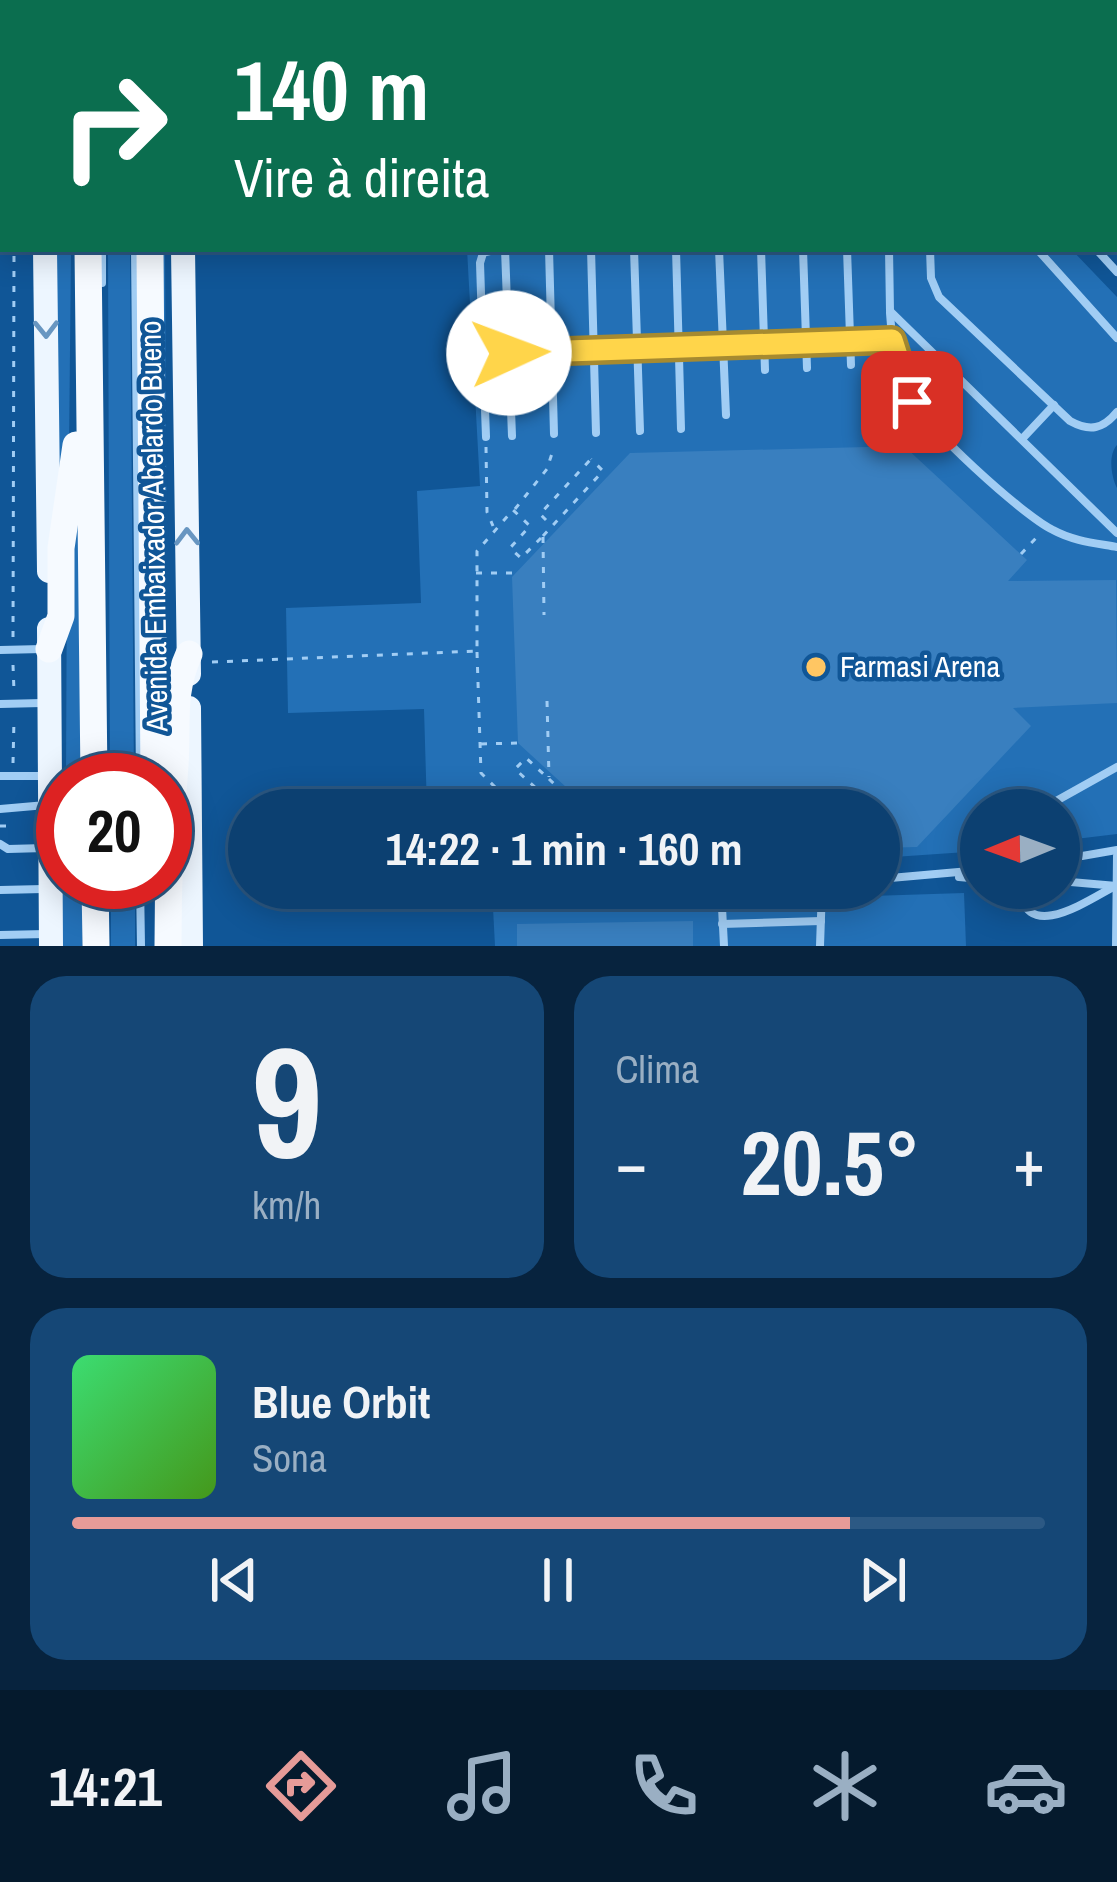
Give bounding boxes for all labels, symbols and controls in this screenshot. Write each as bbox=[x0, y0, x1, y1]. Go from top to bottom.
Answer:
text: 140 m bbox=[234, 33, 429, 146]
icon: right bbox=[36, 48, 192, 204]
text: Vire à direita bbox=[234, 141, 489, 214]
position arrow bbox=[446, 290, 572, 416]
one-way arrow bbox=[32, 320, 58, 339]
street label: Avenida Embaixador Abelardo Bueno bbox=[129, 320, 177, 733]
pin bbox=[861, 351, 963, 453]
icon: arrive bbox=[879, 369, 945, 435]
one-way arrow bbox=[174, 527, 200, 545]
place label: Farmasi Arena bbox=[840, 646, 1000, 686]
marker: Farmasi Arena bbox=[803, 654, 829, 680]
speed limit sign: 20 bbox=[36, 753, 192, 909]
north arrow bbox=[960, 789, 1080, 909]
map controls bbox=[960, 789, 1080, 909]
text: 14:22 · 1 min · 160 m bbox=[386, 818, 742, 879]
text: 9 bbox=[251, 996, 322, 1206]
text: Clima bbox=[616, 1043, 699, 1095]
text: 20.5° bbox=[740, 1102, 920, 1223]
text: − bbox=[616, 1118, 647, 1207]
text: + bbox=[1013, 1118, 1045, 1207]
text: km/h bbox=[252, 1179, 321, 1231]
text: Blue Orbit bbox=[252, 1371, 430, 1432]
text: Sona bbox=[252, 1432, 327, 1484]
icon: previous bbox=[201, 1547, 267, 1613]
icon: pause bbox=[525, 1547, 591, 1613]
icon: next bbox=[850, 1547, 916, 1613]
icon: directions bbox=[259, 1744, 343, 1828]
icon: music bbox=[440, 1744, 524, 1828]
icon: phone bbox=[622, 1744, 706, 1828]
icon: climate bbox=[803, 1744, 887, 1828]
icon: car bbox=[984, 1744, 1068, 1828]
text: 14:21 bbox=[49, 1750, 162, 1823]

